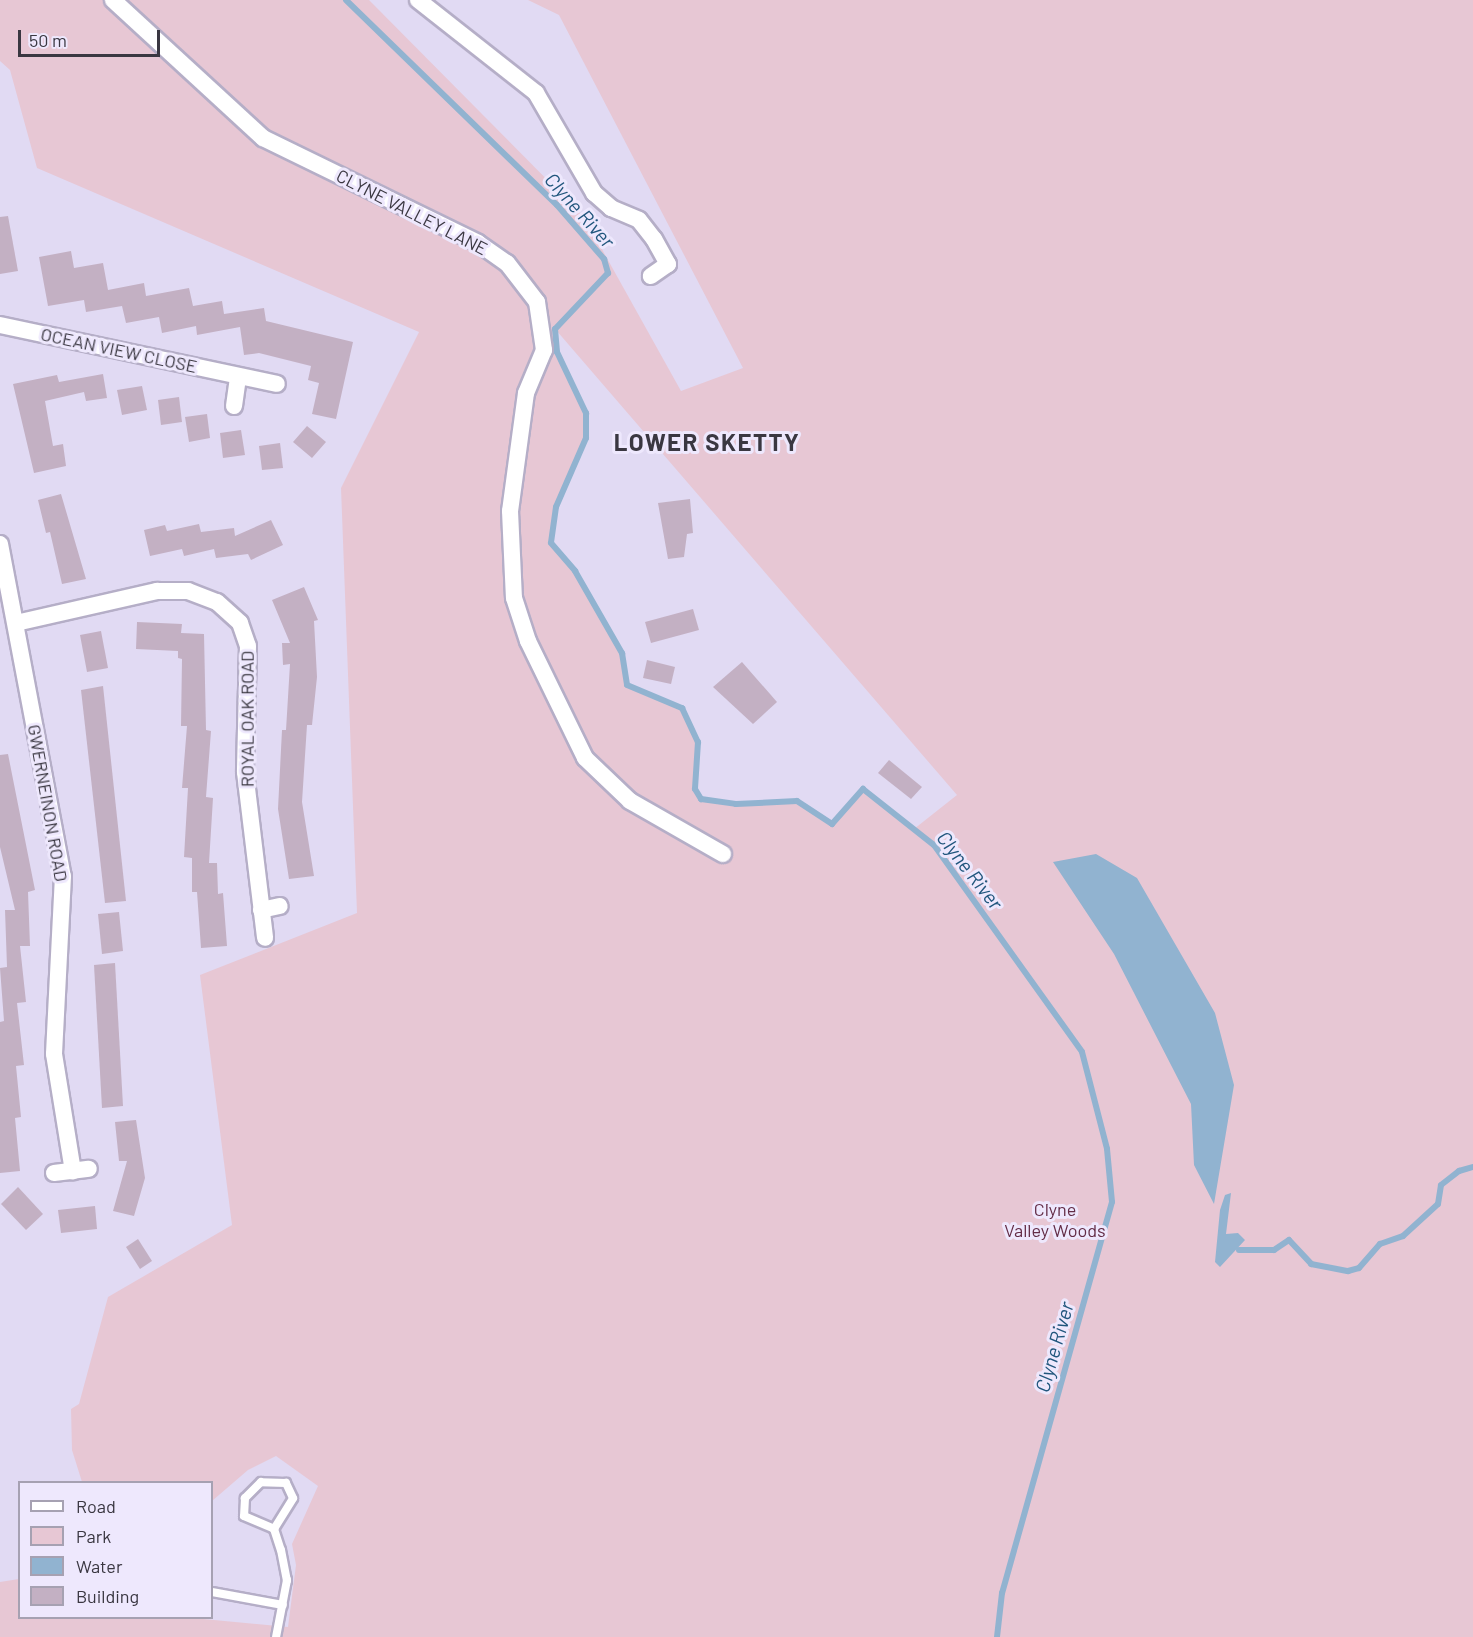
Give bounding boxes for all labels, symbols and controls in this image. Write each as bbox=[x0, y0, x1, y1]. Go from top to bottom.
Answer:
scale bar bbox=[21, 18, 164, 56]
text: 50 m bbox=[29, 29, 67, 51]
street label: CLYNE VALLEY LANE bbox=[333, 165, 491, 259]
water label: Clyne River bbox=[540, 167, 620, 253]
street label: OCEAN VIEW CLOSE bbox=[39, 323, 199, 377]
district label: LOWER SKETTY bbox=[614, 428, 800, 456]
street label: ROYAL OAK ROAD bbox=[236, 651, 258, 787]
street label: GWERNEINON ROAD bbox=[24, 723, 72, 883]
water label: Clyne River bbox=[932, 826, 1008, 914]
park label: Clyne Valley Woods bbox=[1004, 1199, 1106, 1242]
water label: Clyne River bbox=[1030, 1299, 1078, 1395]
legend bbox=[18, 1481, 213, 1619]
text: Road bbox=[76, 1495, 116, 1517]
text: Park bbox=[76, 1525, 111, 1547]
text: Water bbox=[76, 1555, 123, 1577]
text: Building bbox=[76, 1585, 139, 1607]

